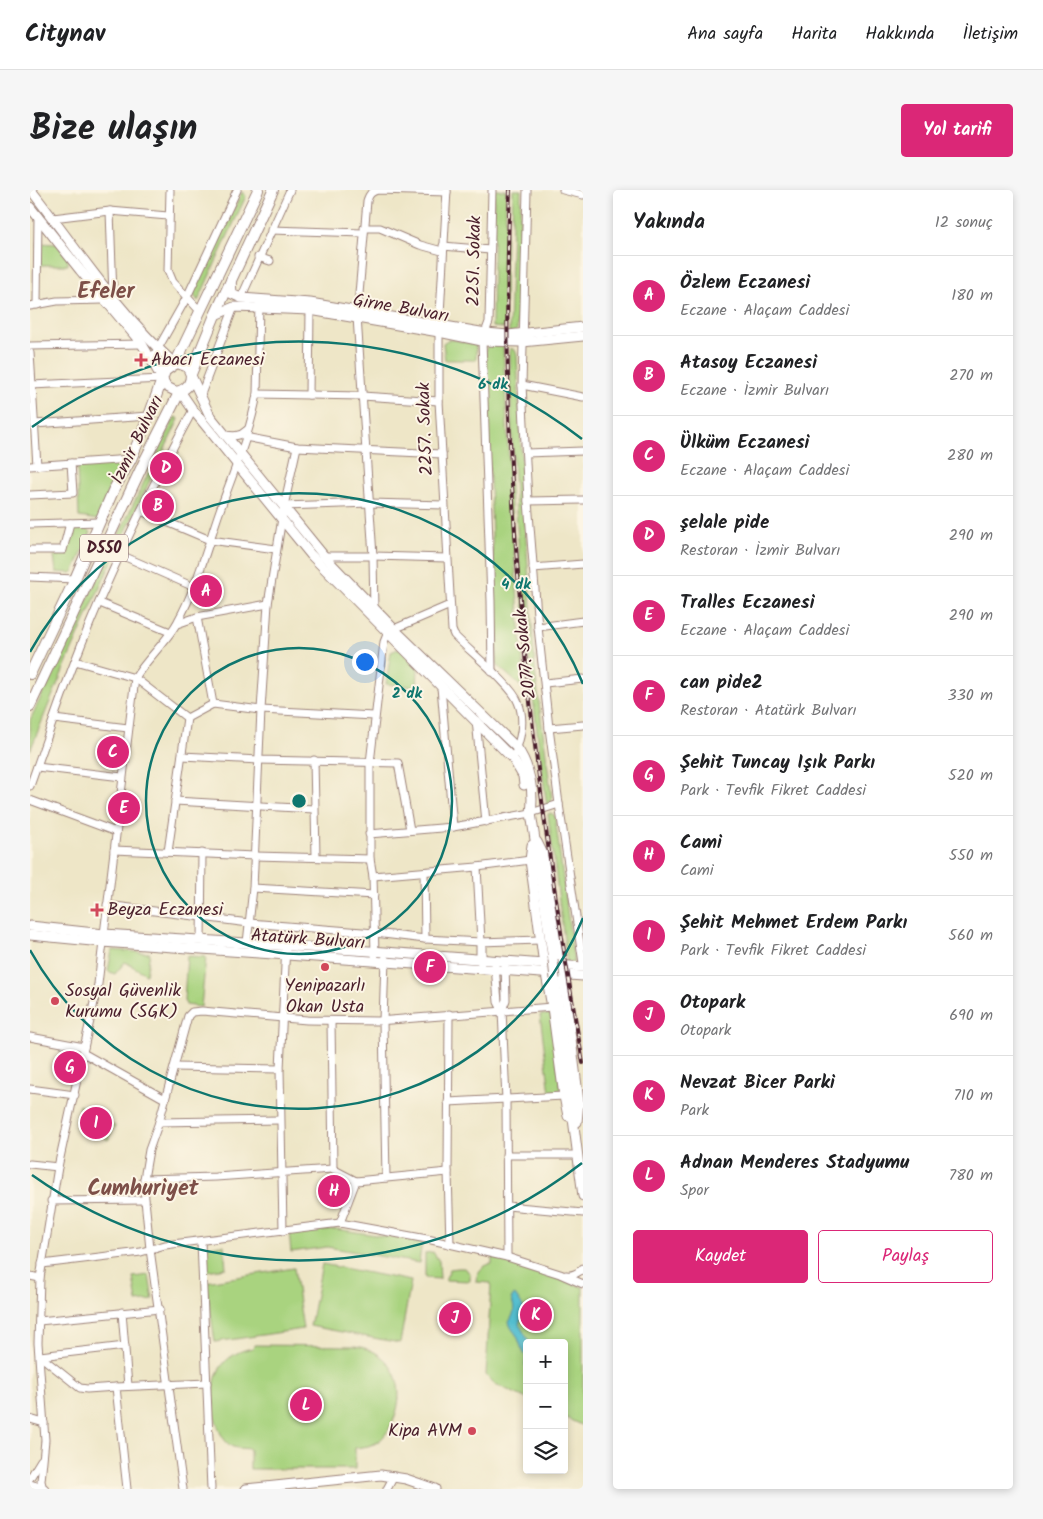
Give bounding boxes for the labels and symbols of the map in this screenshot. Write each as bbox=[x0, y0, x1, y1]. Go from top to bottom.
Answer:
street label: 2251. Sokak bbox=[460, 215, 490, 307]
district label: Efeler bbox=[78, 275, 136, 310]
street label: Girne Bulvarı bbox=[351, 286, 451, 332]
place label: Abacı Eczanesi bbox=[151, 346, 265, 375]
marker: Abacı Eczanesi bbox=[135, 354, 147, 366]
text: 6 dk bbox=[478, 373, 508, 397]
street label: 2257. Sokak bbox=[410, 381, 442, 476]
street label: İzmir Bulvarı bbox=[104, 390, 172, 490]
pin: D bbox=[150, 449, 182, 487]
pin: B bbox=[142, 487, 174, 525]
road number: D550 bbox=[80, 534, 128, 562]
pin: A bbox=[190, 572, 222, 610]
text: 4 dk bbox=[501, 573, 531, 597]
street label: 2077. Sokak bbox=[507, 607, 545, 701]
your location bbox=[352, 649, 378, 675]
text: 2 dk bbox=[392, 682, 423, 706]
pin: C bbox=[97, 733, 129, 771]
pin: E bbox=[108, 789, 140, 827]
centre of rings bbox=[290, 792, 308, 810]
place label: Beyza Eczanesi bbox=[107, 896, 224, 925]
marker: Beyza Eczanesi bbox=[91, 904, 103, 916]
street label: Atatürk Bulvarı bbox=[250, 922, 366, 958]
pin: F bbox=[414, 948, 446, 986]
marker: Yenipazarlı Okan Usta bbox=[319, 961, 331, 973]
place label: Yenipazarlı Okan Usta bbox=[285, 972, 365, 1022]
place label: Sosyal Güvenlik Kurumu (SGK) bbox=[65, 977, 181, 1027]
marker: Sosyal Güvenlik Kurumu (SGK) bbox=[49, 995, 61, 1007]
pin: G bbox=[54, 1048, 86, 1086]
pin: I bbox=[80, 1104, 112, 1142]
district label: Cumhuriyet bbox=[87, 1172, 200, 1207]
pin: H bbox=[318, 1172, 350, 1210]
pin: K bbox=[520, 1296, 552, 1334]
pin: J bbox=[439, 1299, 471, 1337]
pin: L bbox=[290, 1386, 322, 1424]
place label: Kipa AVM bbox=[388, 1417, 463, 1446]
marker: Kipa AVM bbox=[466, 1425, 478, 1437]

